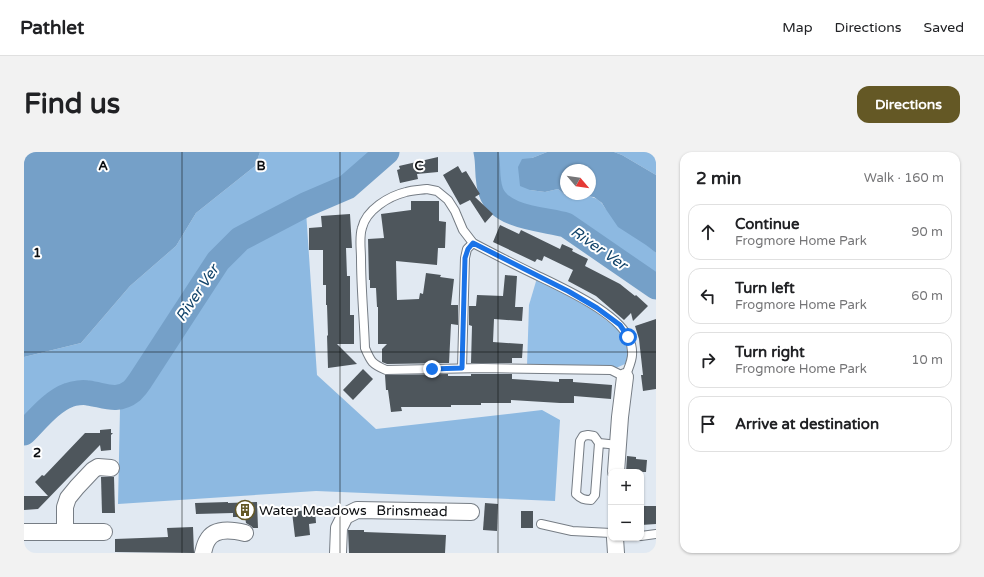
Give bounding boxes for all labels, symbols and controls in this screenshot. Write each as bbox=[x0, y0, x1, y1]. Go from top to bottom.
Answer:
text: Pathlet bbox=[20, 17, 84, 39]
text: Map bbox=[782, 19, 813, 36]
text: Directions bbox=[835, 19, 902, 36]
text: Saved bbox=[924, 19, 964, 36]
button: Directions bbox=[857, 86, 960, 123]
text: Find us bbox=[24, 87, 120, 121]
text: A bbox=[98, 158, 108, 174]
text: B bbox=[256, 158, 266, 174]
text: C bbox=[414, 158, 424, 174]
north arrow bbox=[560, 164, 596, 200]
text: 2 min bbox=[696, 168, 741, 189]
text: Walk · 160 m bbox=[864, 170, 944, 186]
text: Continue bbox=[735, 215, 799, 233]
icon: ahead bbox=[697, 221, 719, 243]
water label: River Ver bbox=[568, 222, 632, 275]
text: 90 m bbox=[911, 224, 943, 240]
text: Frogmore Home Park bbox=[735, 233, 867, 249]
text: 1 bbox=[33, 245, 41, 261]
water label: River Ver bbox=[172, 259, 224, 325]
text: Turn left bbox=[735, 279, 795, 297]
icon: left bbox=[697, 285, 719, 307]
text: 60 m bbox=[911, 288, 943, 304]
text: Frogmore Home Park bbox=[735, 297, 867, 313]
route start bbox=[619, 328, 637, 346]
text: Turn right bbox=[735, 343, 805, 361]
icon: right bbox=[697, 349, 719, 371]
text: 10 m bbox=[911, 352, 943, 368]
route end bbox=[423, 360, 441, 378]
text: Frogmore Home Park bbox=[735, 361, 867, 377]
icon: arrive bbox=[697, 413, 719, 435]
text: Arrive at destination bbox=[735, 415, 879, 433]
text: 2 bbox=[33, 445, 41, 461]
map controls bbox=[608, 469, 644, 541]
button: + bbox=[608, 469, 644, 505]
building icon: Water Meadows bbox=[234, 499, 256, 521]
place label: Water Meadows bbox=[259, 502, 367, 519]
street label: Brinsmead bbox=[376, 502, 448, 520]
button: − bbox=[608, 505, 644, 541]

